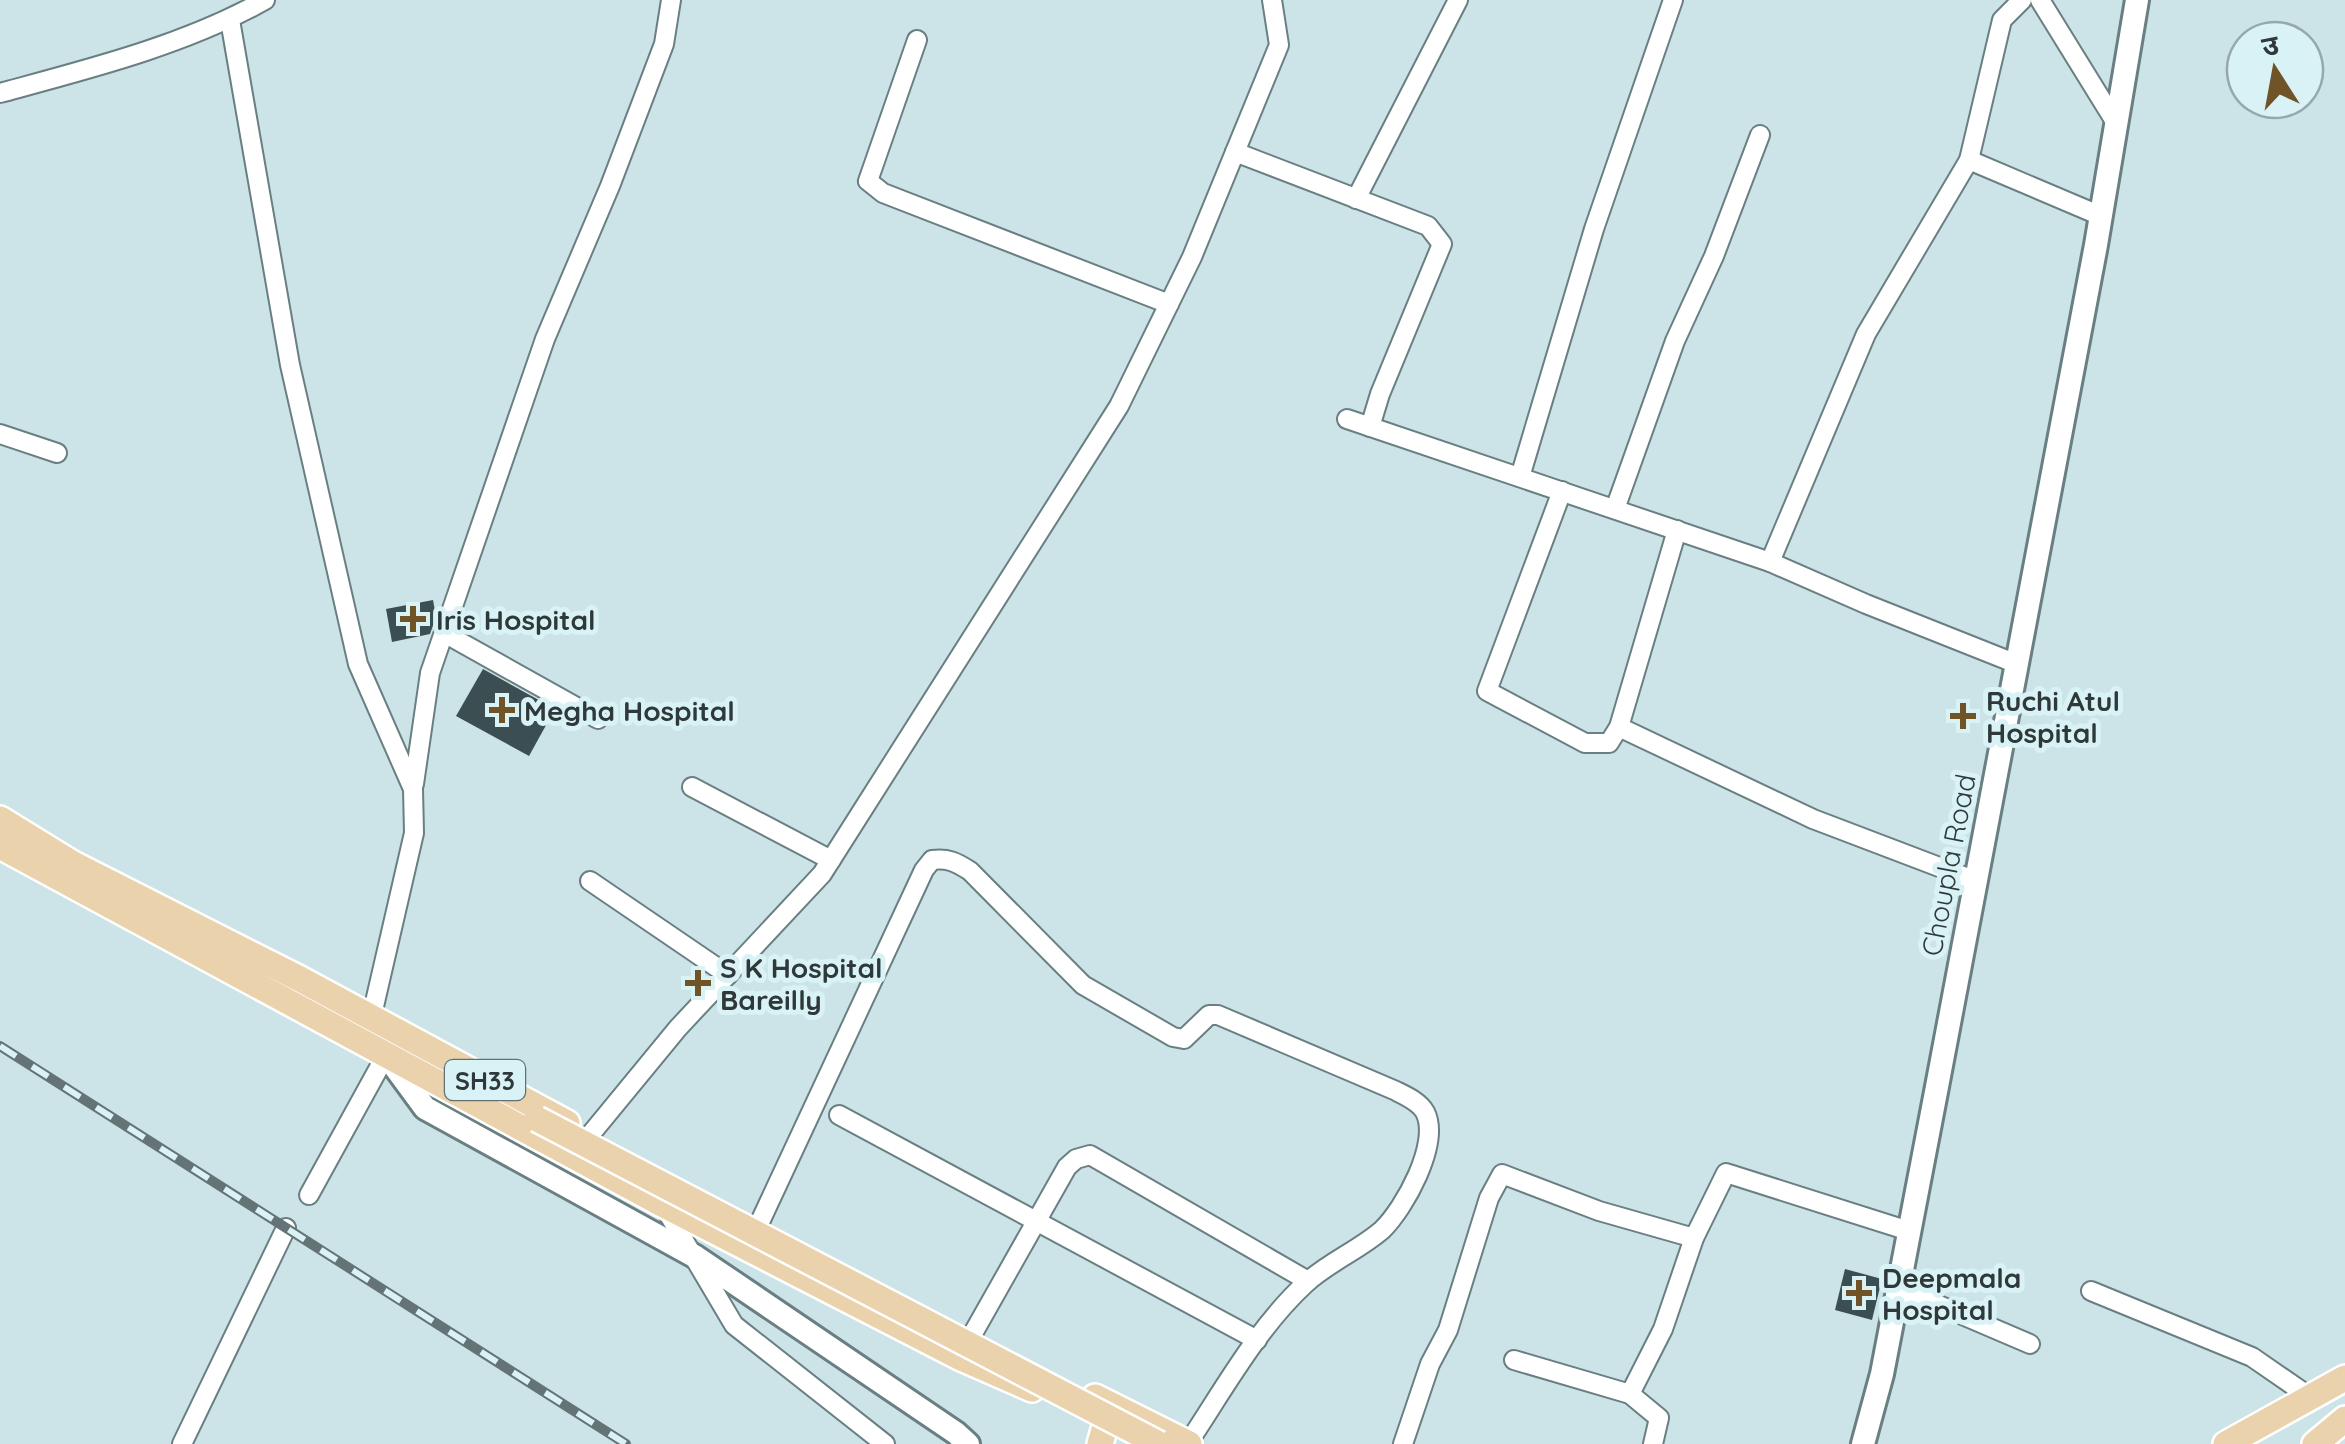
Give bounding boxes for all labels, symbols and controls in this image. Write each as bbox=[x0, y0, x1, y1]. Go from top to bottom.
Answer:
north arrow bbox=[2225, 20, 2325, 120]
text: उ bbox=[2259, 26, 2282, 64]
place label: Iris Hospital bbox=[436, 602, 596, 637]
marker: Iris Hospital bbox=[400, 606, 426, 632]
place label: Ruchi Atul Hospital bbox=[1986, 683, 2120, 750]
place label: Megha Hospital bbox=[524, 693, 735, 728]
marker: Megha Hospital bbox=[489, 697, 515, 723]
marker: Ruchi Atul Hospital bbox=[1950, 703, 1976, 729]
street label: Choupla Road bbox=[1913, 771, 1983, 959]
place label: S K Hospital Bareilly bbox=[720, 950, 883, 1017]
marker: S K Hospital Bareilly bbox=[685, 970, 711, 996]
road number: SH33 bbox=[445, 1060, 525, 1100]
place label: Deepmala Hospital bbox=[1882, 1260, 2021, 1327]
marker: Deepmala Hospital bbox=[1846, 1280, 1872, 1306]

